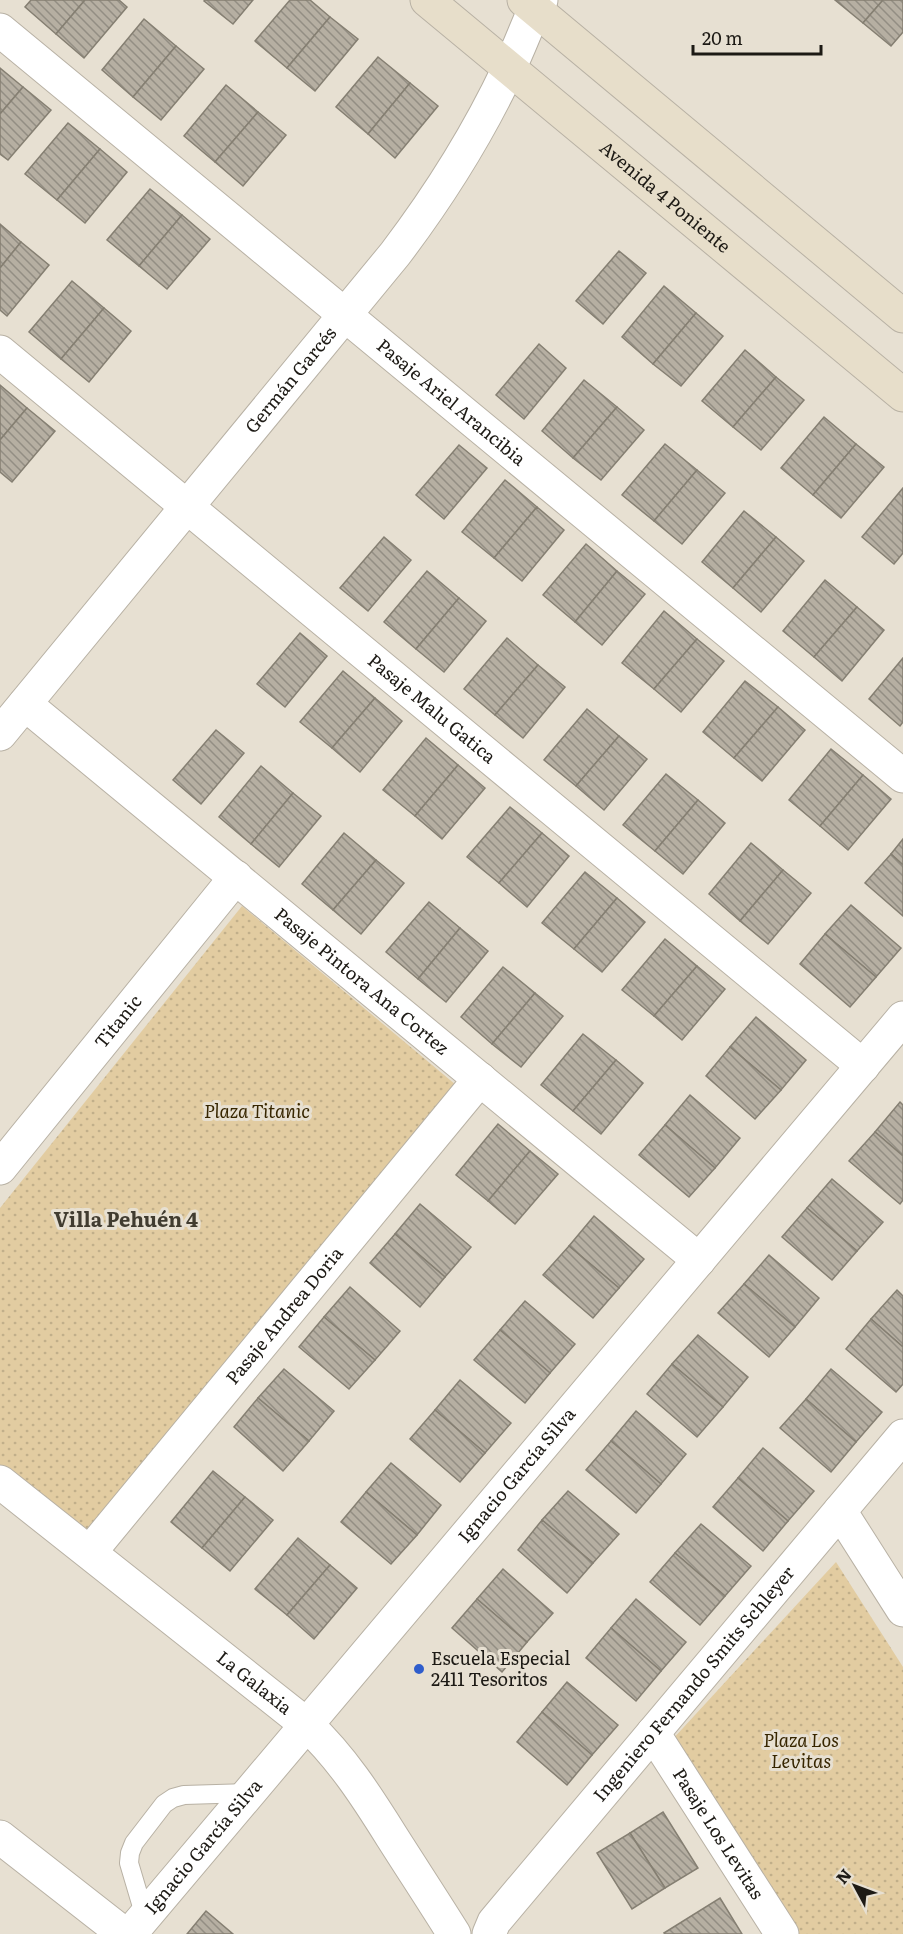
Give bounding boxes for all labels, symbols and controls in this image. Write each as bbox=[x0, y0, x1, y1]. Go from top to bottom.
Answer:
scale bar bbox=[693, 18, 820, 56]
text: 20 m bbox=[702, 24, 743, 51]
street label: Avenida 4 Poniente bbox=[594, 134, 737, 259]
street label: Germán Garcés bbox=[238, 320, 342, 439]
street label: Pasaje Ariel Arancibia bbox=[371, 332, 533, 471]
street label: Pasaje Malu Gatica bbox=[362, 647, 503, 769]
street label: Pasaje Pintora Ana Cortez bbox=[269, 900, 455, 1061]
street label: Titanic bbox=[87, 988, 147, 1054]
park label: Plaza Titanic bbox=[204, 1097, 310, 1124]
district label: Villa Pehuén 4 bbox=[54, 1203, 198, 1233]
street label: Pasaje Andrea Doria bbox=[219, 1240, 349, 1390]
street label: Ignacio García Silva bbox=[451, 1401, 581, 1548]
street label: Ingeniero Fernando Smits Schleyer bbox=[586, 1559, 801, 1807]
street label: La Galaxia bbox=[211, 1643, 299, 1721]
place label: Escuela Especial 2411 Tesoritos bbox=[431, 1644, 570, 1692]
marker: Escuela Especial 2411 Tesoritos bbox=[412, 1662, 426, 1676]
park label: Plaza Los Levitas bbox=[763, 1726, 839, 1774]
street label: Pasaje Los Levitas bbox=[667, 1762, 771, 1904]
street label: Ignacio García Silva bbox=[137, 1772, 268, 1920]
north arrow bbox=[825, 1856, 885, 1916]
text: N bbox=[829, 1863, 856, 1888]

